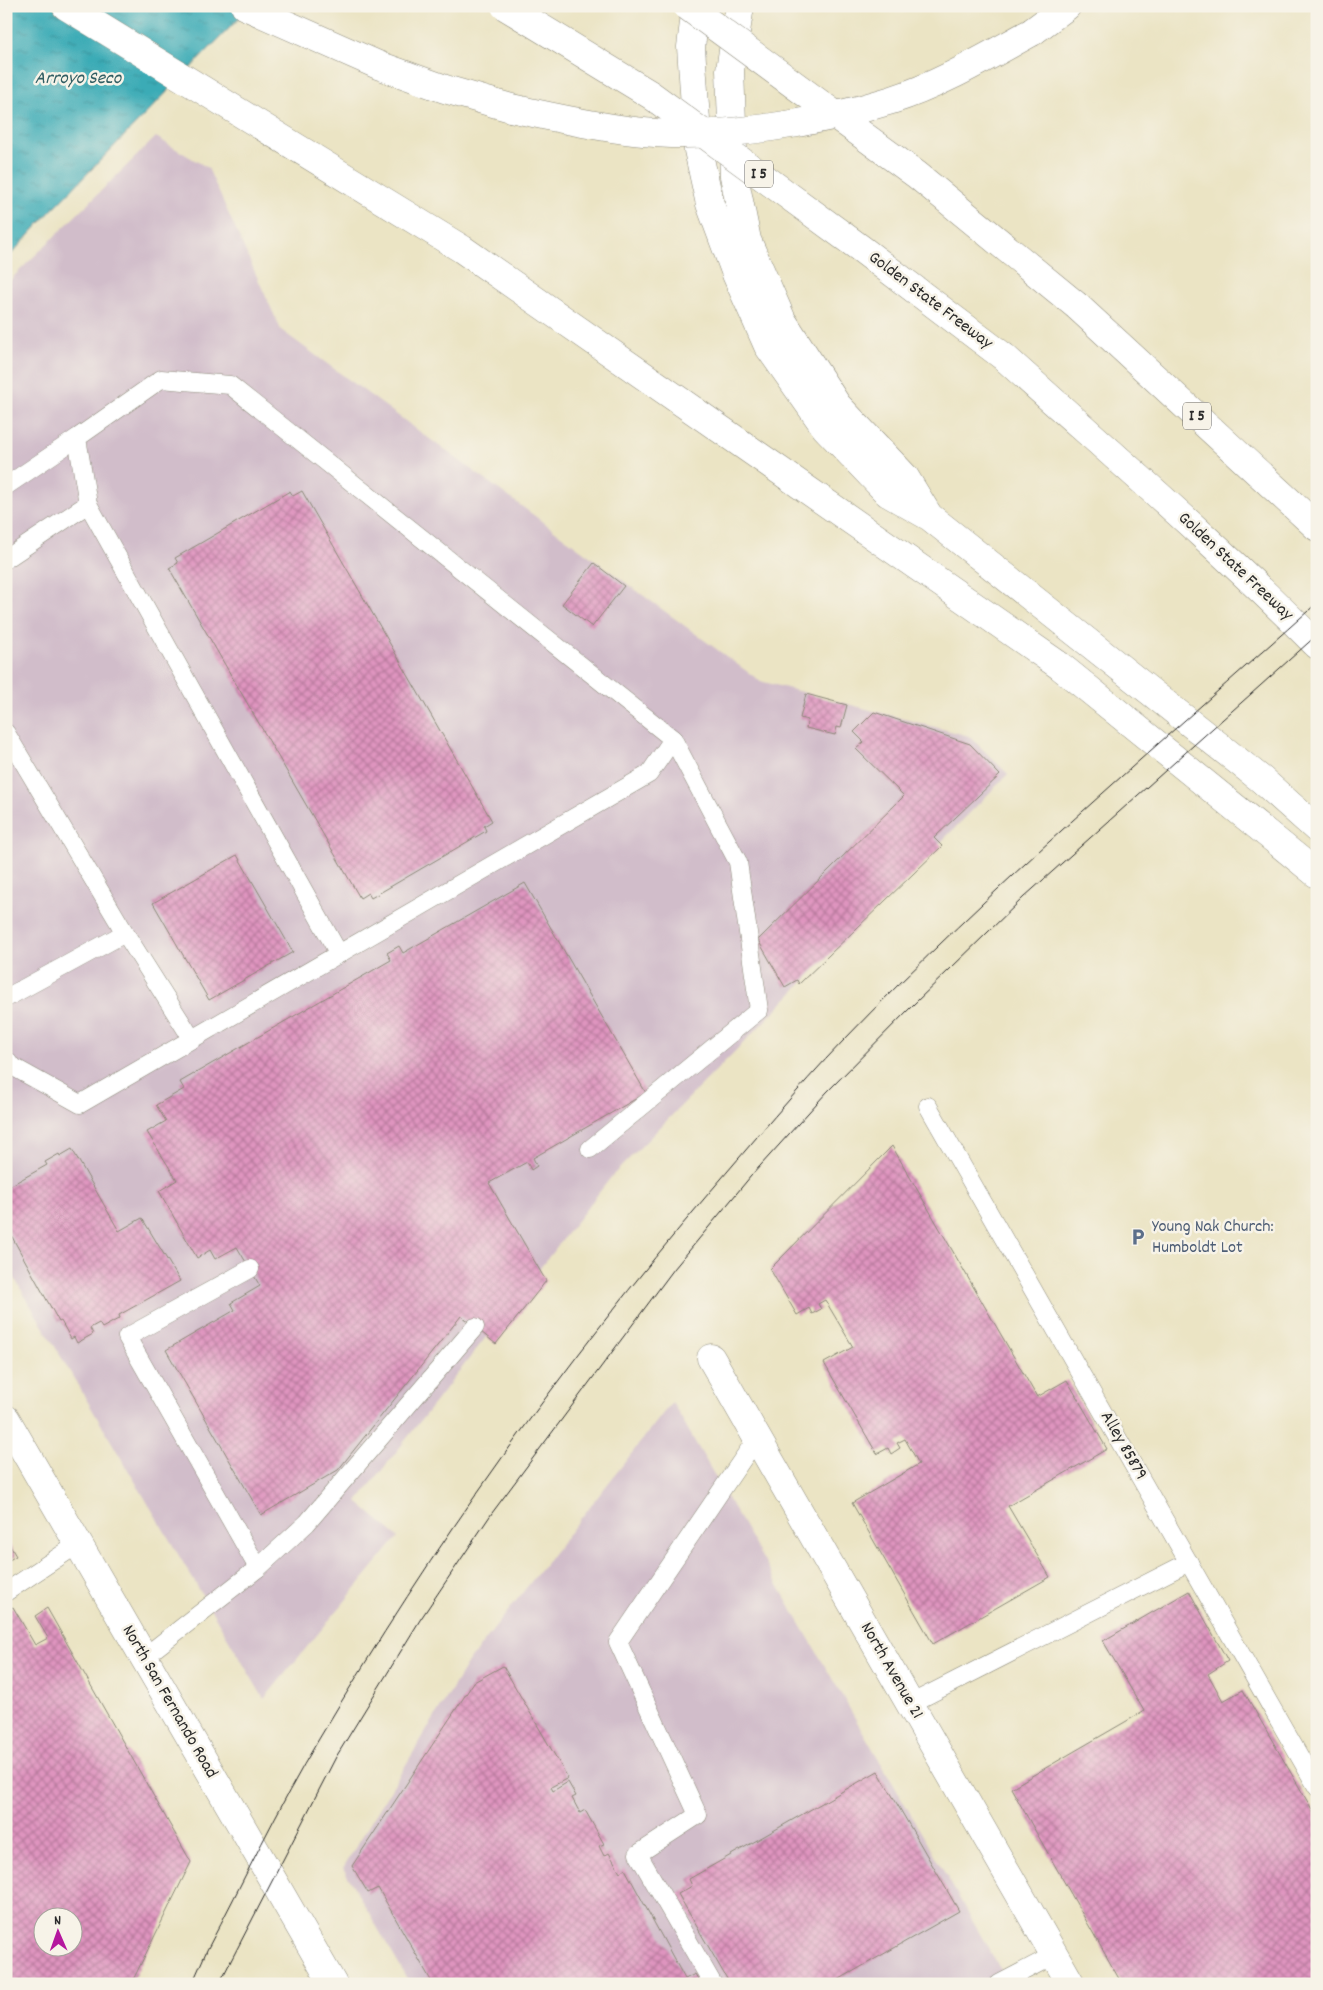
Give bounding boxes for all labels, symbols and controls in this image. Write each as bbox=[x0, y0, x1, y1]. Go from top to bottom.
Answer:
water label: Arroyo Seco bbox=[35, 66, 123, 93]
road number: I 5 bbox=[745, 160, 773, 188]
street label: Golden State Freeway bbox=[863, 246, 998, 356]
road number: I 5 bbox=[1183, 402, 1211, 430]
street label: Golden State Freeway bbox=[1172, 507, 1299, 628]
place label: Young Nak Church: Humboldt Lot bbox=[1152, 1215, 1274, 1261]
parking icon: Young Nak Church: Humboldt Lot bbox=[1128, 1227, 1148, 1247]
street label: Alley 85879 bbox=[1093, 1407, 1153, 1485]
street label: North Avenue 21 bbox=[853, 1618, 929, 1724]
street label: North San Fernando Road bbox=[115, 1621, 223, 1783]
north arrow bbox=[32, 1908, 82, 1958]
text: N bbox=[54, 1911, 62, 1931]

